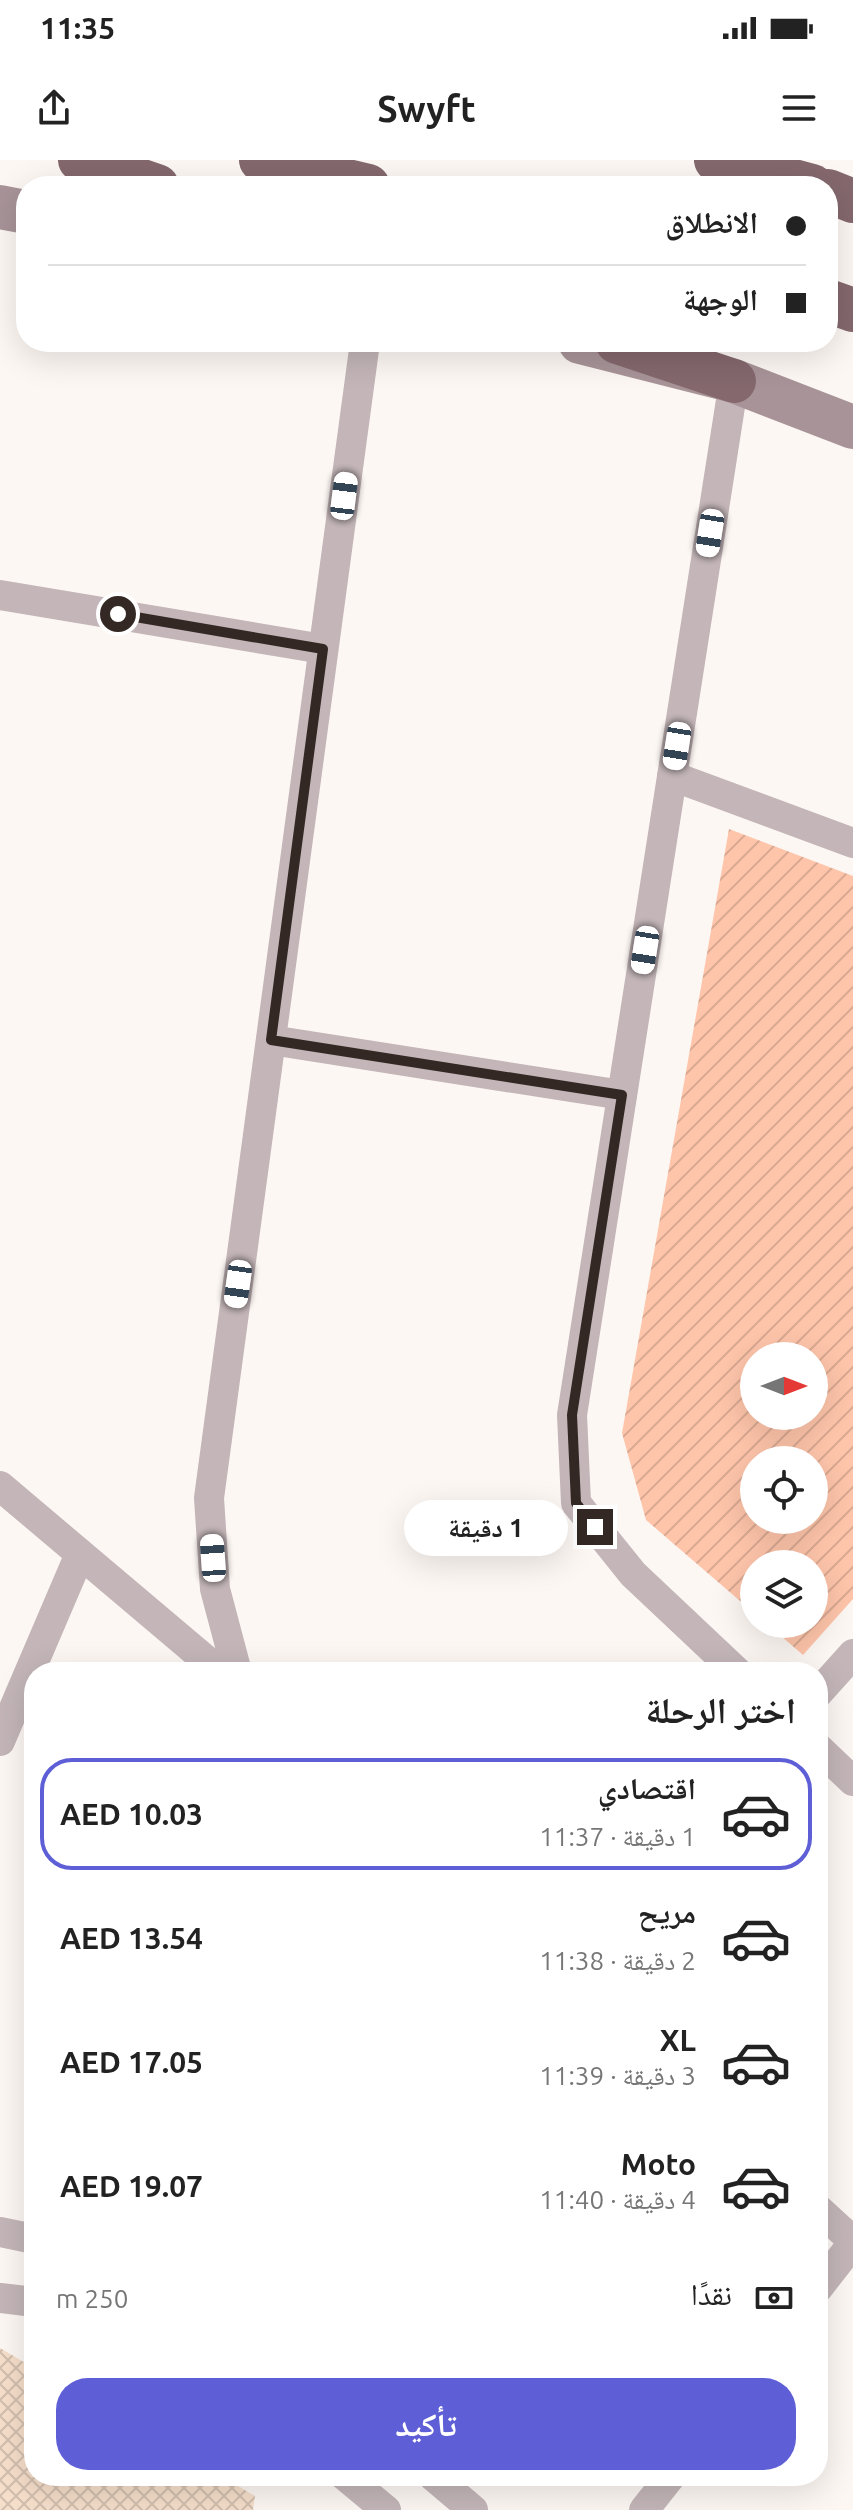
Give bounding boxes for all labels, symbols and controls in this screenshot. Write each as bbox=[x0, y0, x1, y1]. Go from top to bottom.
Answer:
text: 11:35 bbox=[40, 11, 115, 45]
icon: share bbox=[32, 86, 76, 130]
icon: menu bbox=[777, 86, 821, 130]
text: Swyft bbox=[377, 88, 476, 129]
text: الانطلاق bbox=[665, 205, 758, 239]
text: الوجهة bbox=[683, 282, 758, 316]
car bbox=[329, 471, 359, 521]
car bbox=[694, 507, 726, 559]
route start bbox=[100, 596, 136, 632]
car bbox=[661, 720, 693, 772]
car bbox=[629, 924, 661, 976]
car bbox=[223, 1259, 253, 1309]
north arrow bbox=[740, 1342, 828, 1430]
map controls bbox=[740, 1342, 828, 1638]
button: locate bbox=[740, 1446, 828, 1534]
callout: 1 دقيقة bbox=[403, 1499, 567, 1555]
route end bbox=[577, 1509, 613, 1545]
text: 1 دقيقة bbox=[448, 1513, 524, 1542]
car bbox=[199, 1533, 227, 1583]
button: layers bbox=[740, 1550, 828, 1638]
text: اختر الرحلة bbox=[645, 1689, 796, 1730]
text: اقتصادي bbox=[598, 1771, 696, 1805]
icon: car bbox=[720, 1778, 792, 1850]
text: AED 10.03 bbox=[60, 1797, 203, 1831]
text: 1 دقيقة · 11:37 bbox=[539, 1822, 696, 1851]
text: مريح bbox=[638, 1895, 696, 1929]
icon: car bbox=[720, 1902, 792, 1974]
text: AED 13.54 bbox=[60, 1921, 203, 1955]
text: 2 دقيقة · 11:38 bbox=[539, 1946, 696, 1975]
text: XL bbox=[660, 2023, 696, 2057]
icon: car bbox=[720, 2026, 792, 2098]
text: AED 17.05 bbox=[60, 2045, 203, 2079]
text: 3 دقيقة · 11:39 bbox=[539, 2061, 696, 2090]
text: Moto bbox=[621, 2147, 696, 2181]
icon: car bbox=[720, 2150, 792, 2222]
text: AED 19.07 bbox=[60, 2169, 203, 2203]
text: 4 دقيقة · 11:40 bbox=[539, 2185, 696, 2214]
icon: cash bbox=[752, 2276, 796, 2320]
text: نقدًا bbox=[691, 2277, 732, 2311]
text: 250 m bbox=[56, 2284, 128, 2313]
button: تأكيد bbox=[56, 2378, 796, 2470]

